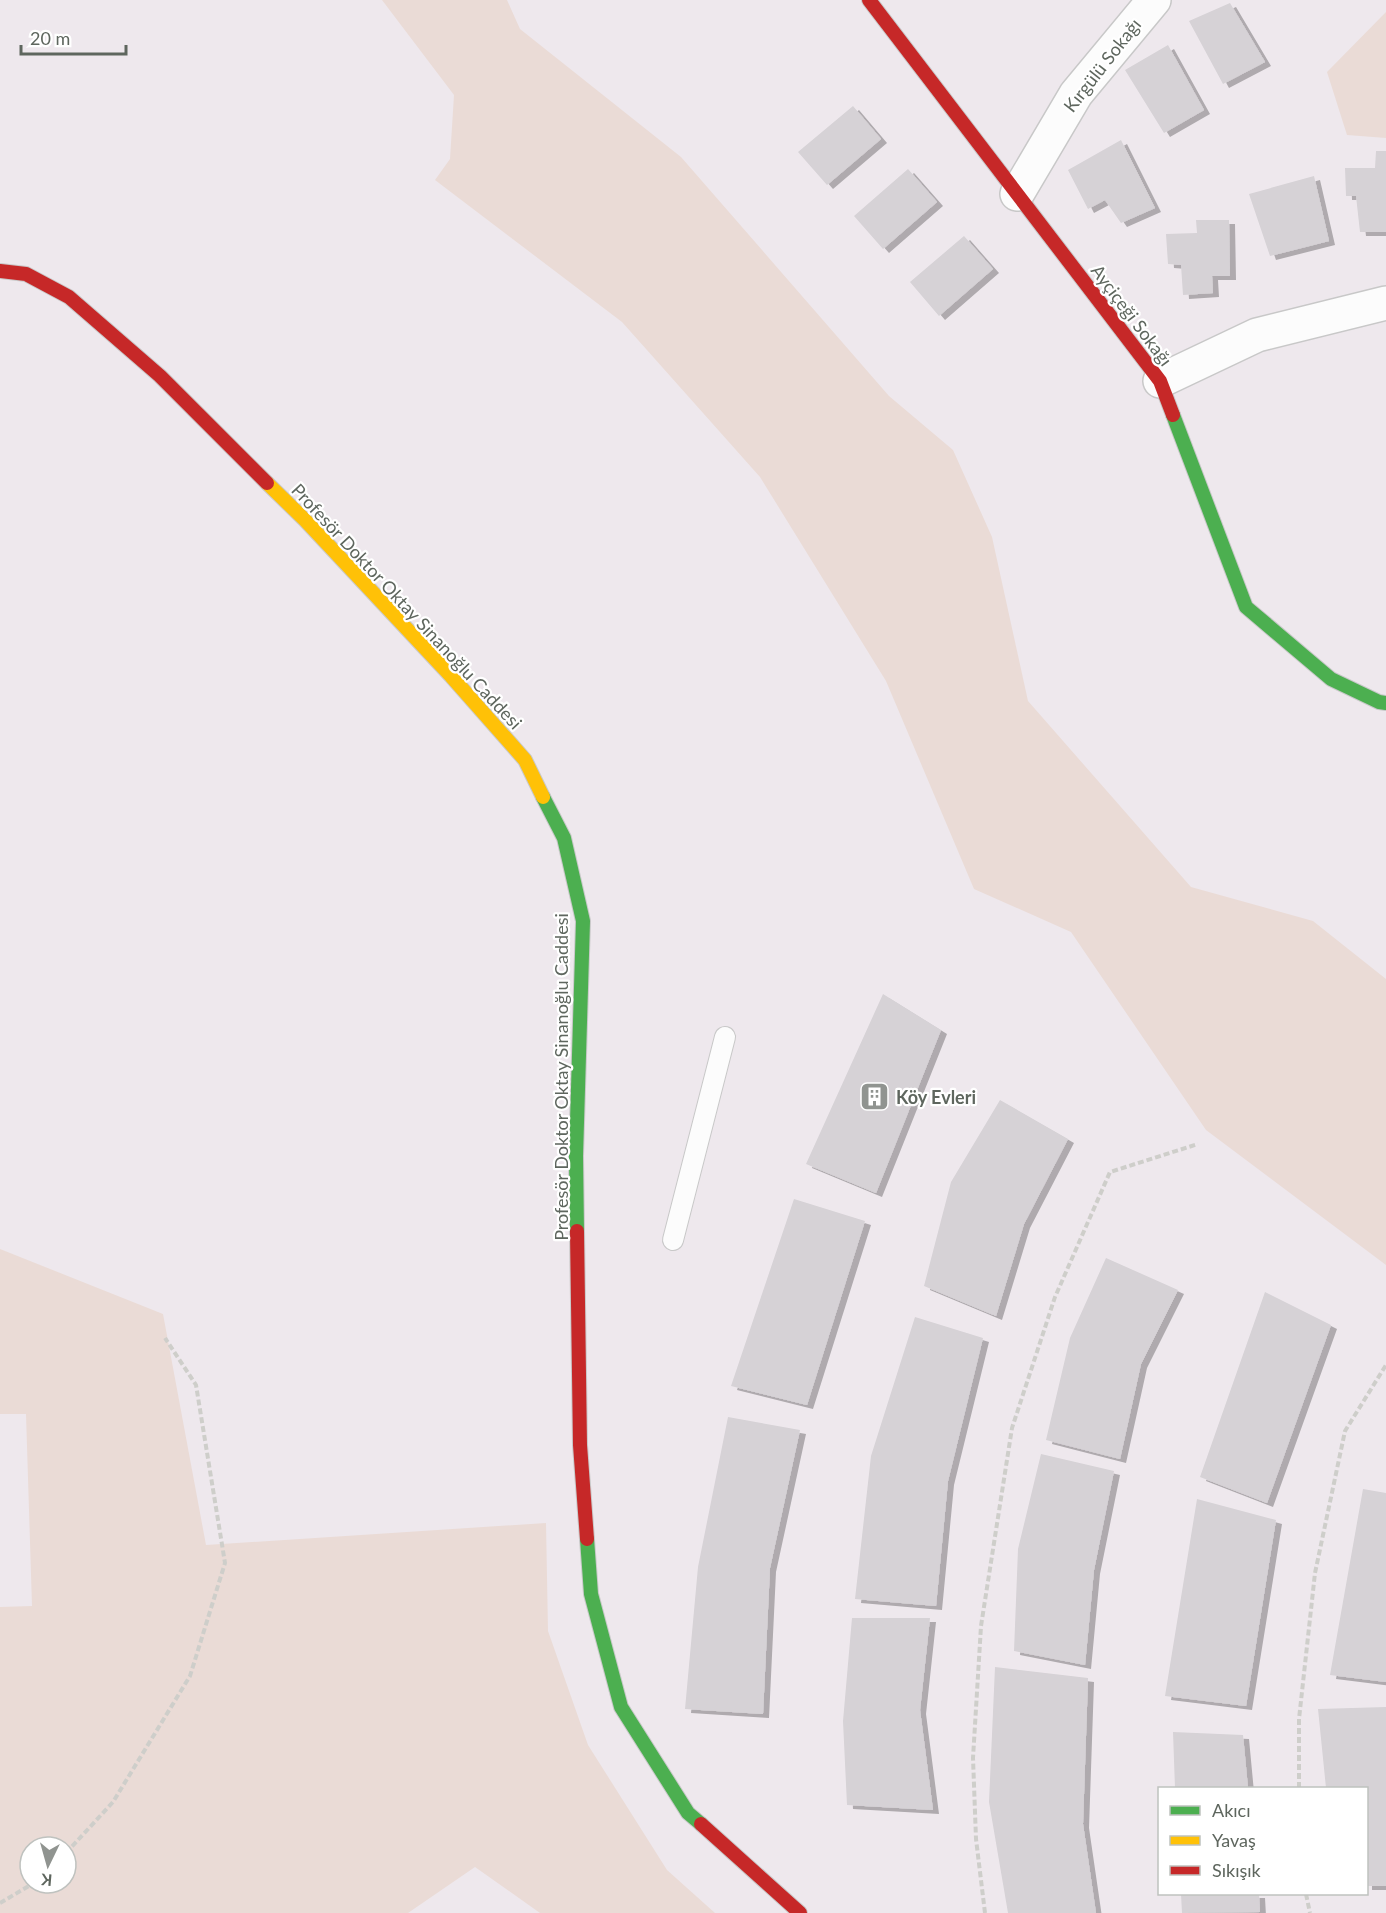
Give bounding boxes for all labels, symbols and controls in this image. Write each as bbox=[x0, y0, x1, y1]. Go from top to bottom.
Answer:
street label: Kırgülü Sokağı bbox=[1059, 14, 1145, 116]
scale bar bbox=[21, 18, 126, 56]
text: 20 m bbox=[30, 27, 70, 49]
street label: Ayçiçeği Sokağı bbox=[1087, 260, 1177, 370]
street label: Profesör Doktor Oktay Sinanoğlu Caddesi bbox=[287, 479, 527, 733]
street label: Profesör Doktor Oktay Sinanoğlu Caddesi bbox=[550, 913, 572, 1241]
building icon: Köy Evleri bbox=[859, 1081, 891, 1113]
place label: Köy Evleri bbox=[896, 1086, 976, 1108]
legend bbox=[1158, 1787, 1368, 1895]
text: Akıcı bbox=[1212, 1799, 1251, 1821]
text: Yavaş bbox=[1212, 1829, 1256, 1851]
north arrow bbox=[18, 1835, 78, 1895]
text: Sıkışık bbox=[1212, 1859, 1262, 1881]
text: K bbox=[39, 1870, 53, 1890]

